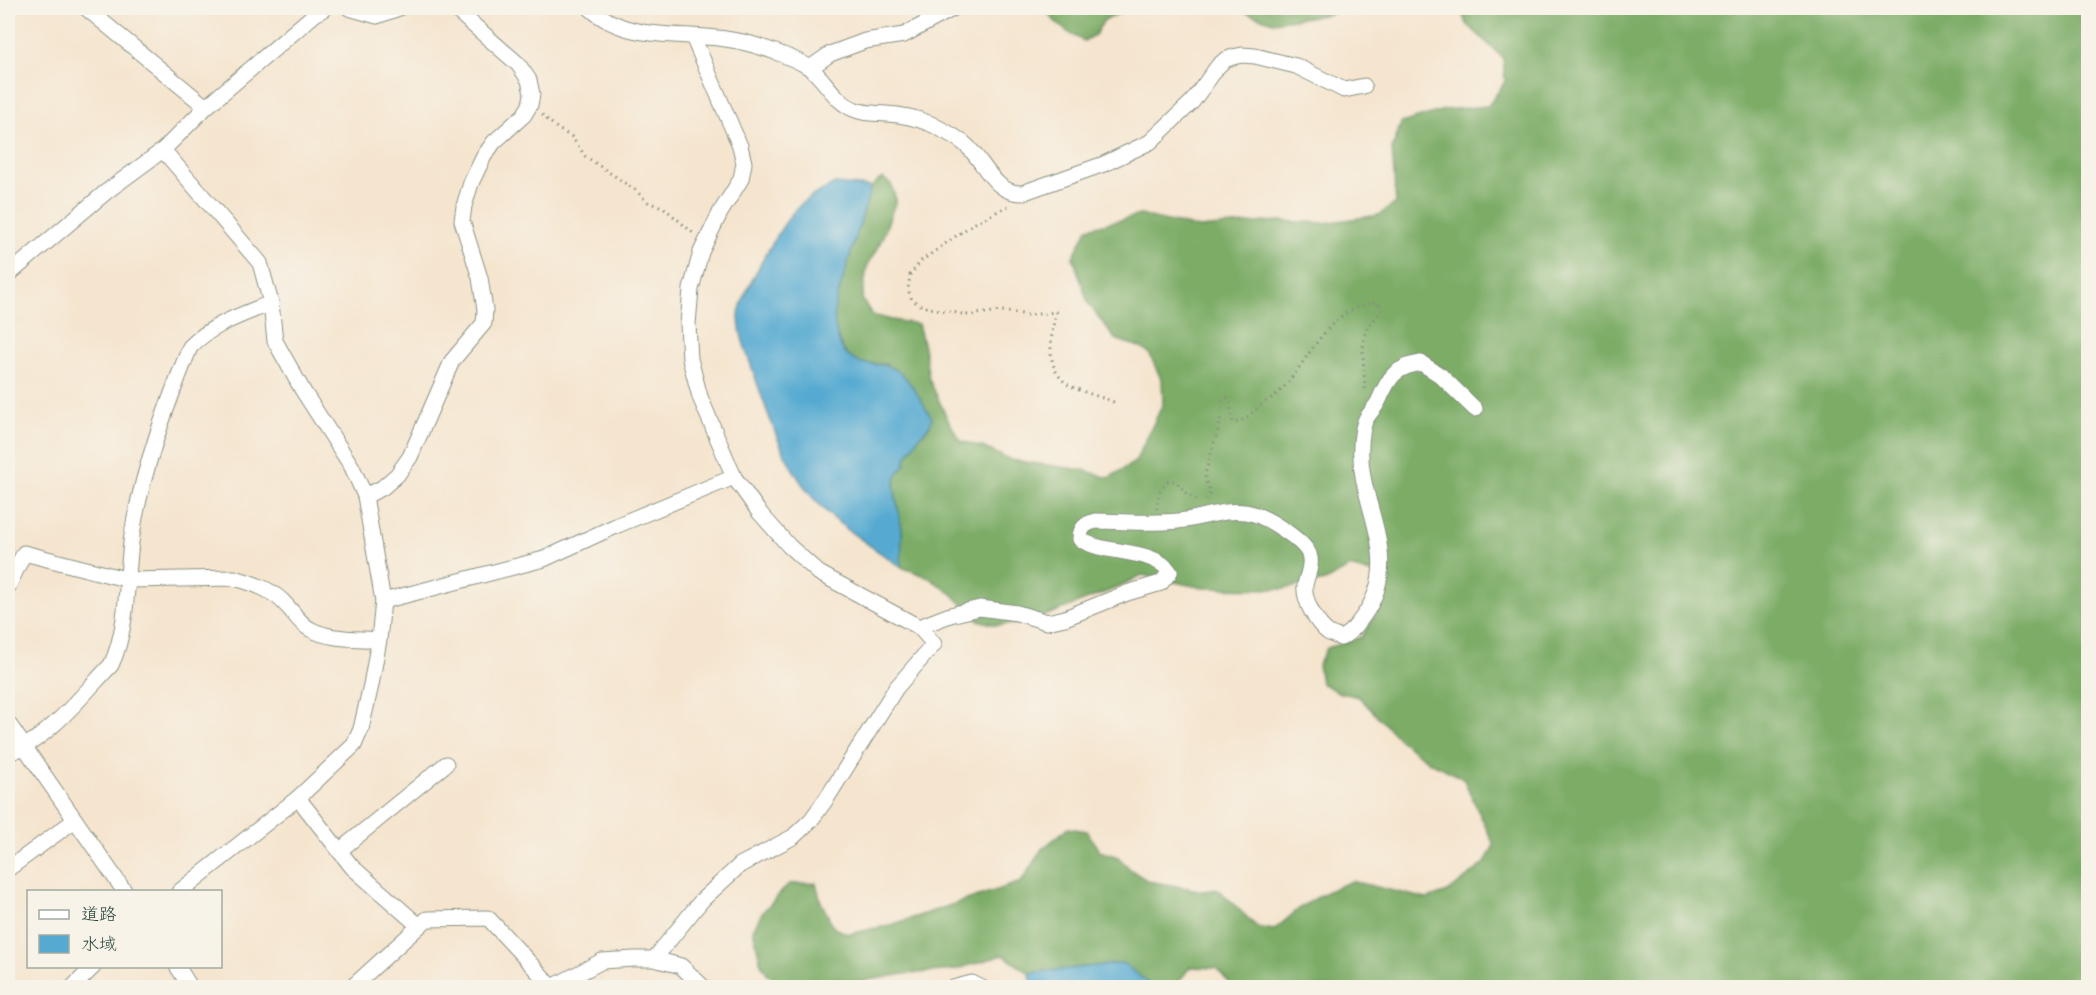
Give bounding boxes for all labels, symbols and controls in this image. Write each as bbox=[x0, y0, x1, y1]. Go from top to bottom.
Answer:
legend bbox=[27, 890, 222, 968]
text: 道路 bbox=[81, 902, 117, 927]
text: 水域 bbox=[81, 932, 117, 957]

